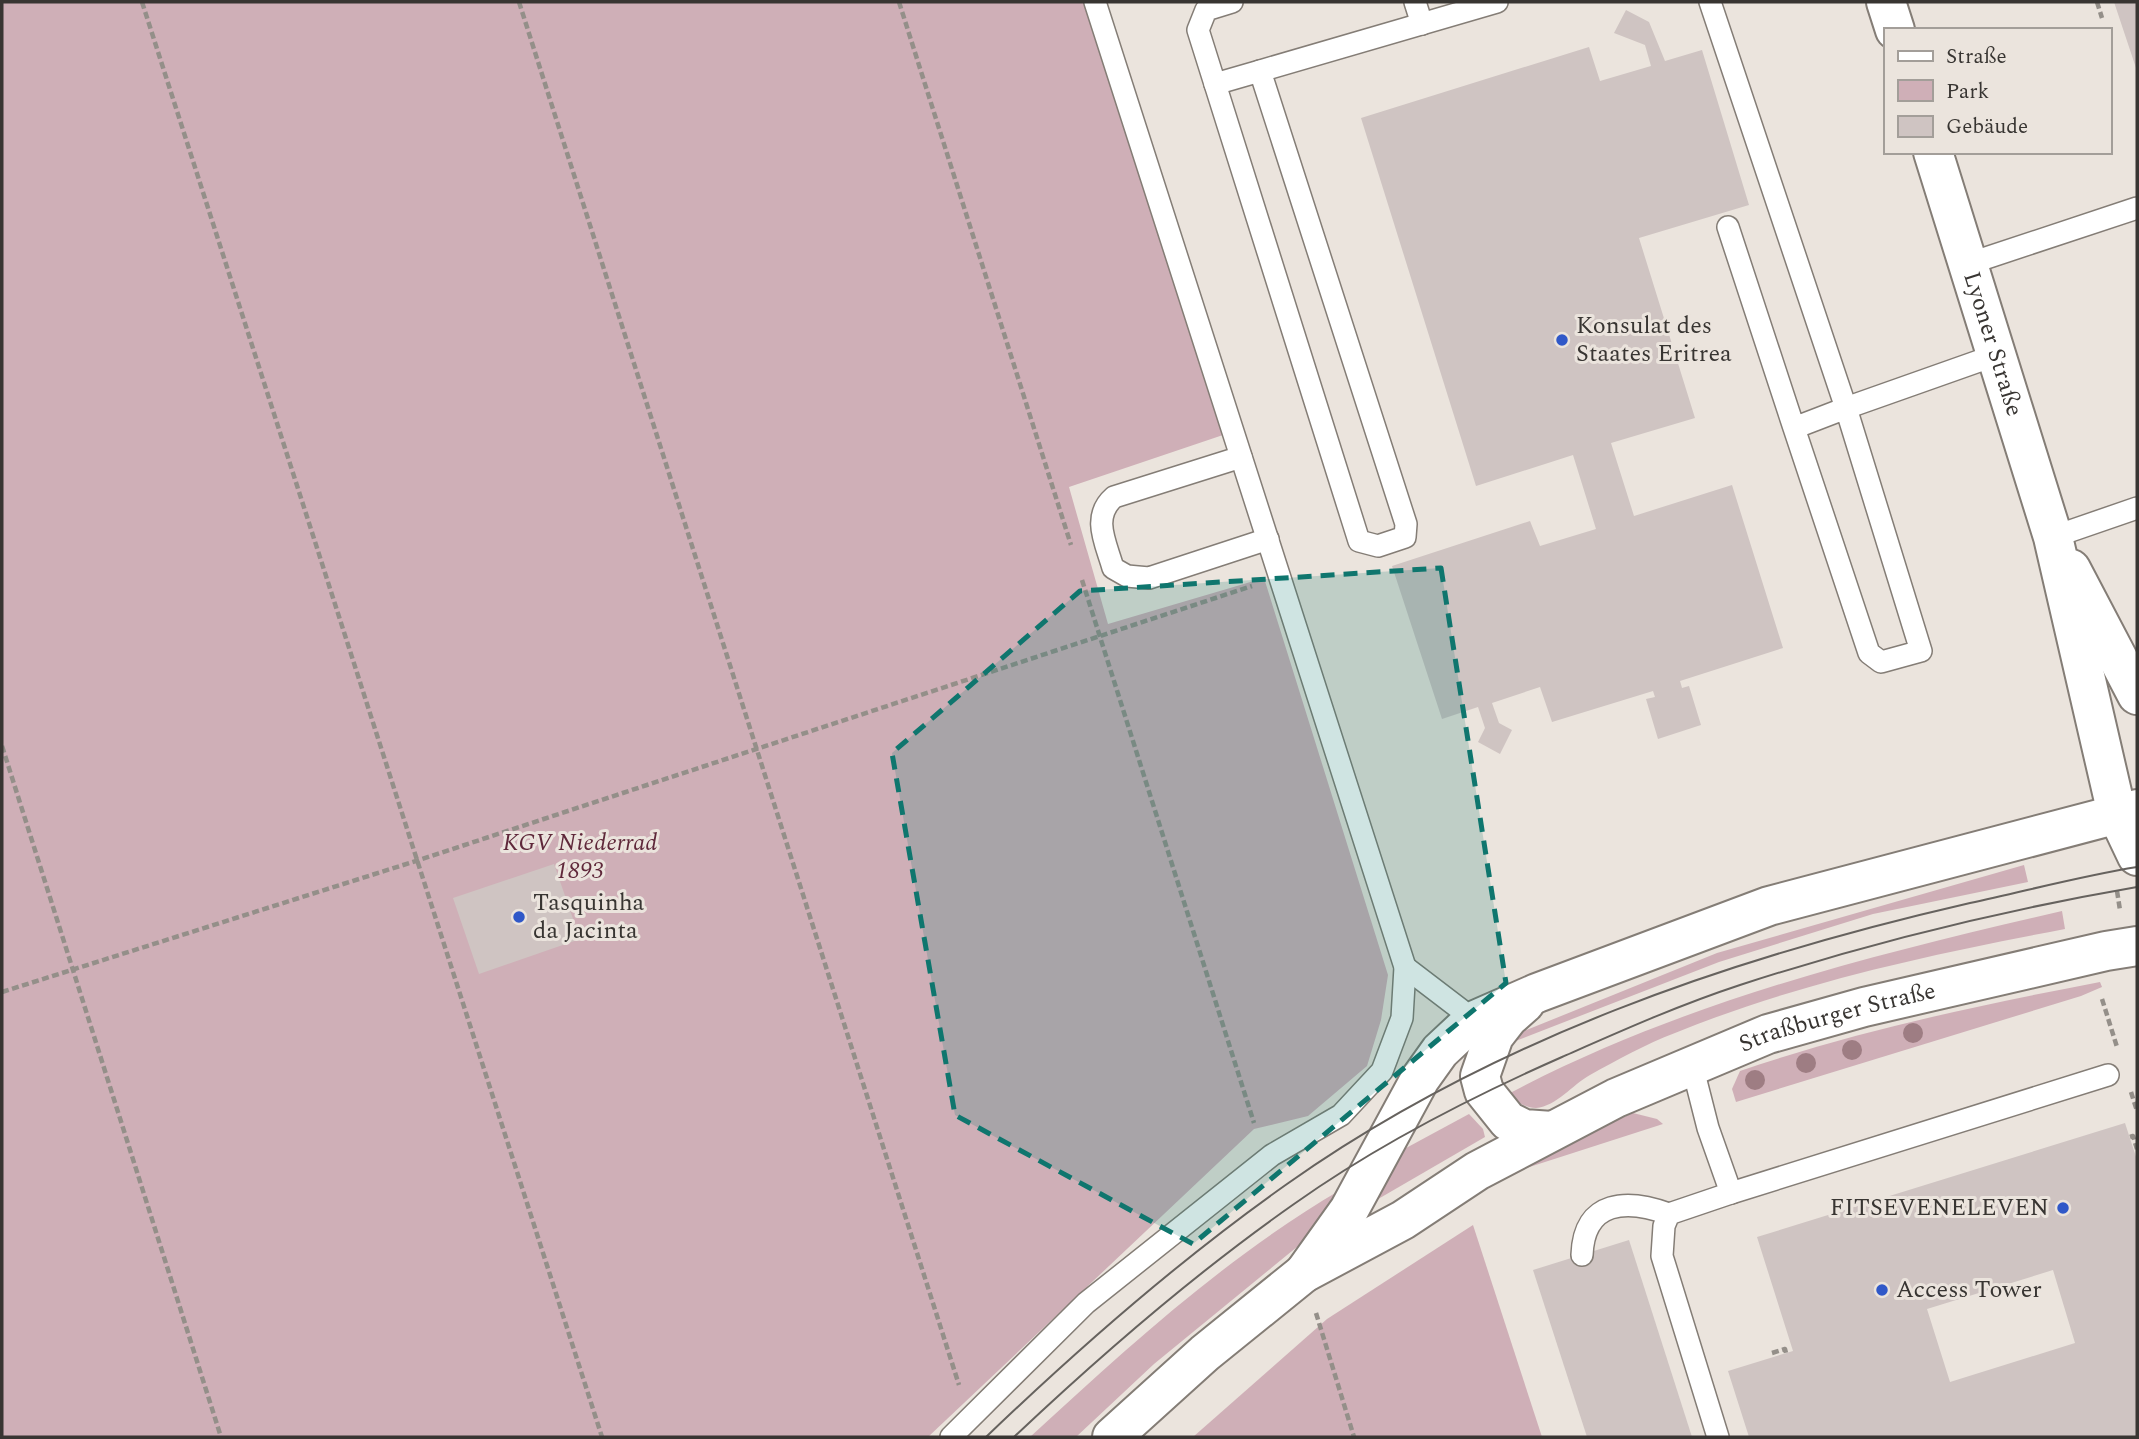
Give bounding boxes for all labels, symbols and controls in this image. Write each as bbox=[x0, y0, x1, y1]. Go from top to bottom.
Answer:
legend bbox=[1884, 28, 2111, 154]
text: Straße bbox=[1946, 41, 2007, 73]
text: Park bbox=[1946, 76, 1990, 108]
text: Gebäude bbox=[1946, 111, 2028, 143]
street label: Lyoner Straße bbox=[1953, 267, 2032, 421]
place label: Konsulat des Staates Eritrea bbox=[1576, 308, 1732, 372]
marker: Konsulat des Staates Eritrea bbox=[1554, 332, 1570, 348]
park label: KGV Niederrad 1893 bbox=[503, 825, 657, 889]
place label: Tasquinha da Jacinta bbox=[533, 885, 645, 949]
marker: Tasquinha da Jacinta bbox=[511, 909, 527, 925]
street label: Straßburger Straße bbox=[1733, 973, 1939, 1062]
place label: FITSEVENELEVEN bbox=[1830, 1190, 2049, 1226]
marker: FITSEVENELEVEN bbox=[2055, 1200, 2071, 1216]
place label: Access Tower bbox=[1896, 1272, 2042, 1308]
marker: Access Tower bbox=[1874, 1282, 1890, 1298]

